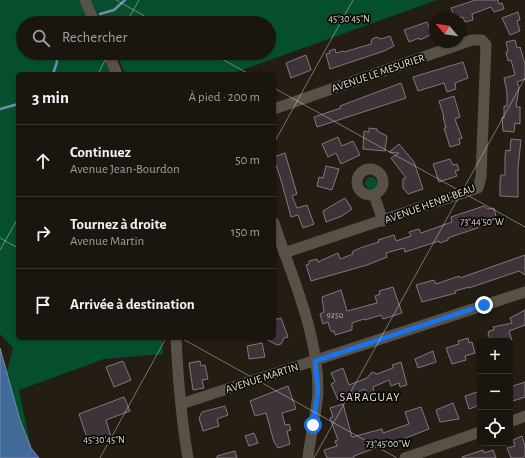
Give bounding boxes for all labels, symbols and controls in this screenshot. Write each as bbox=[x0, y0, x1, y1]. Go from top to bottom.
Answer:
north arrow bbox=[429, 12, 465, 48]
text: 45°30'45"N bbox=[328, 14, 370, 24]
search box bbox=[16, 16, 276, 60]
icon: search bbox=[30, 27, 52, 49]
text: Rechercher bbox=[62, 30, 127, 45]
street label: AVENUE LE MESURIER bbox=[330, 52, 426, 94]
text: 3 min bbox=[32, 89, 69, 106]
text: À pied · 200 m bbox=[188, 91, 260, 104]
text: Continuez bbox=[70, 145, 131, 160]
icon: ahead bbox=[32, 150, 54, 172]
text: 50 m bbox=[235, 154, 260, 167]
text: Avenue Jean-Bourdon bbox=[70, 163, 180, 176]
street label: AVENUE HENRI-BEAU bbox=[383, 182, 477, 226]
text: Tournez à droite bbox=[70, 217, 167, 232]
text: 73°44'50"W bbox=[460, 217, 504, 227]
icon: right bbox=[32, 222, 54, 244]
text: 150 m bbox=[231, 226, 260, 239]
text: Avenue Martin bbox=[70, 235, 144, 248]
icon: arrive bbox=[32, 294, 54, 316]
route end bbox=[475, 296, 493, 314]
text: Arrivée à destination bbox=[70, 297, 195, 312]
house number: 9250 bbox=[327, 311, 344, 320]
map controls bbox=[477, 338, 513, 446]
button: + bbox=[477, 338, 513, 374]
street label: AVENUE MARTIN bbox=[224, 361, 300, 395]
button: − bbox=[477, 374, 513, 410]
district label: SARAGUAY bbox=[339, 391, 401, 403]
button: locate bbox=[477, 410, 513, 446]
route start bbox=[304, 416, 322, 434]
text: 45°30'45"N bbox=[83, 435, 125, 445]
text: 73°45'00"W bbox=[366, 439, 410, 449]

